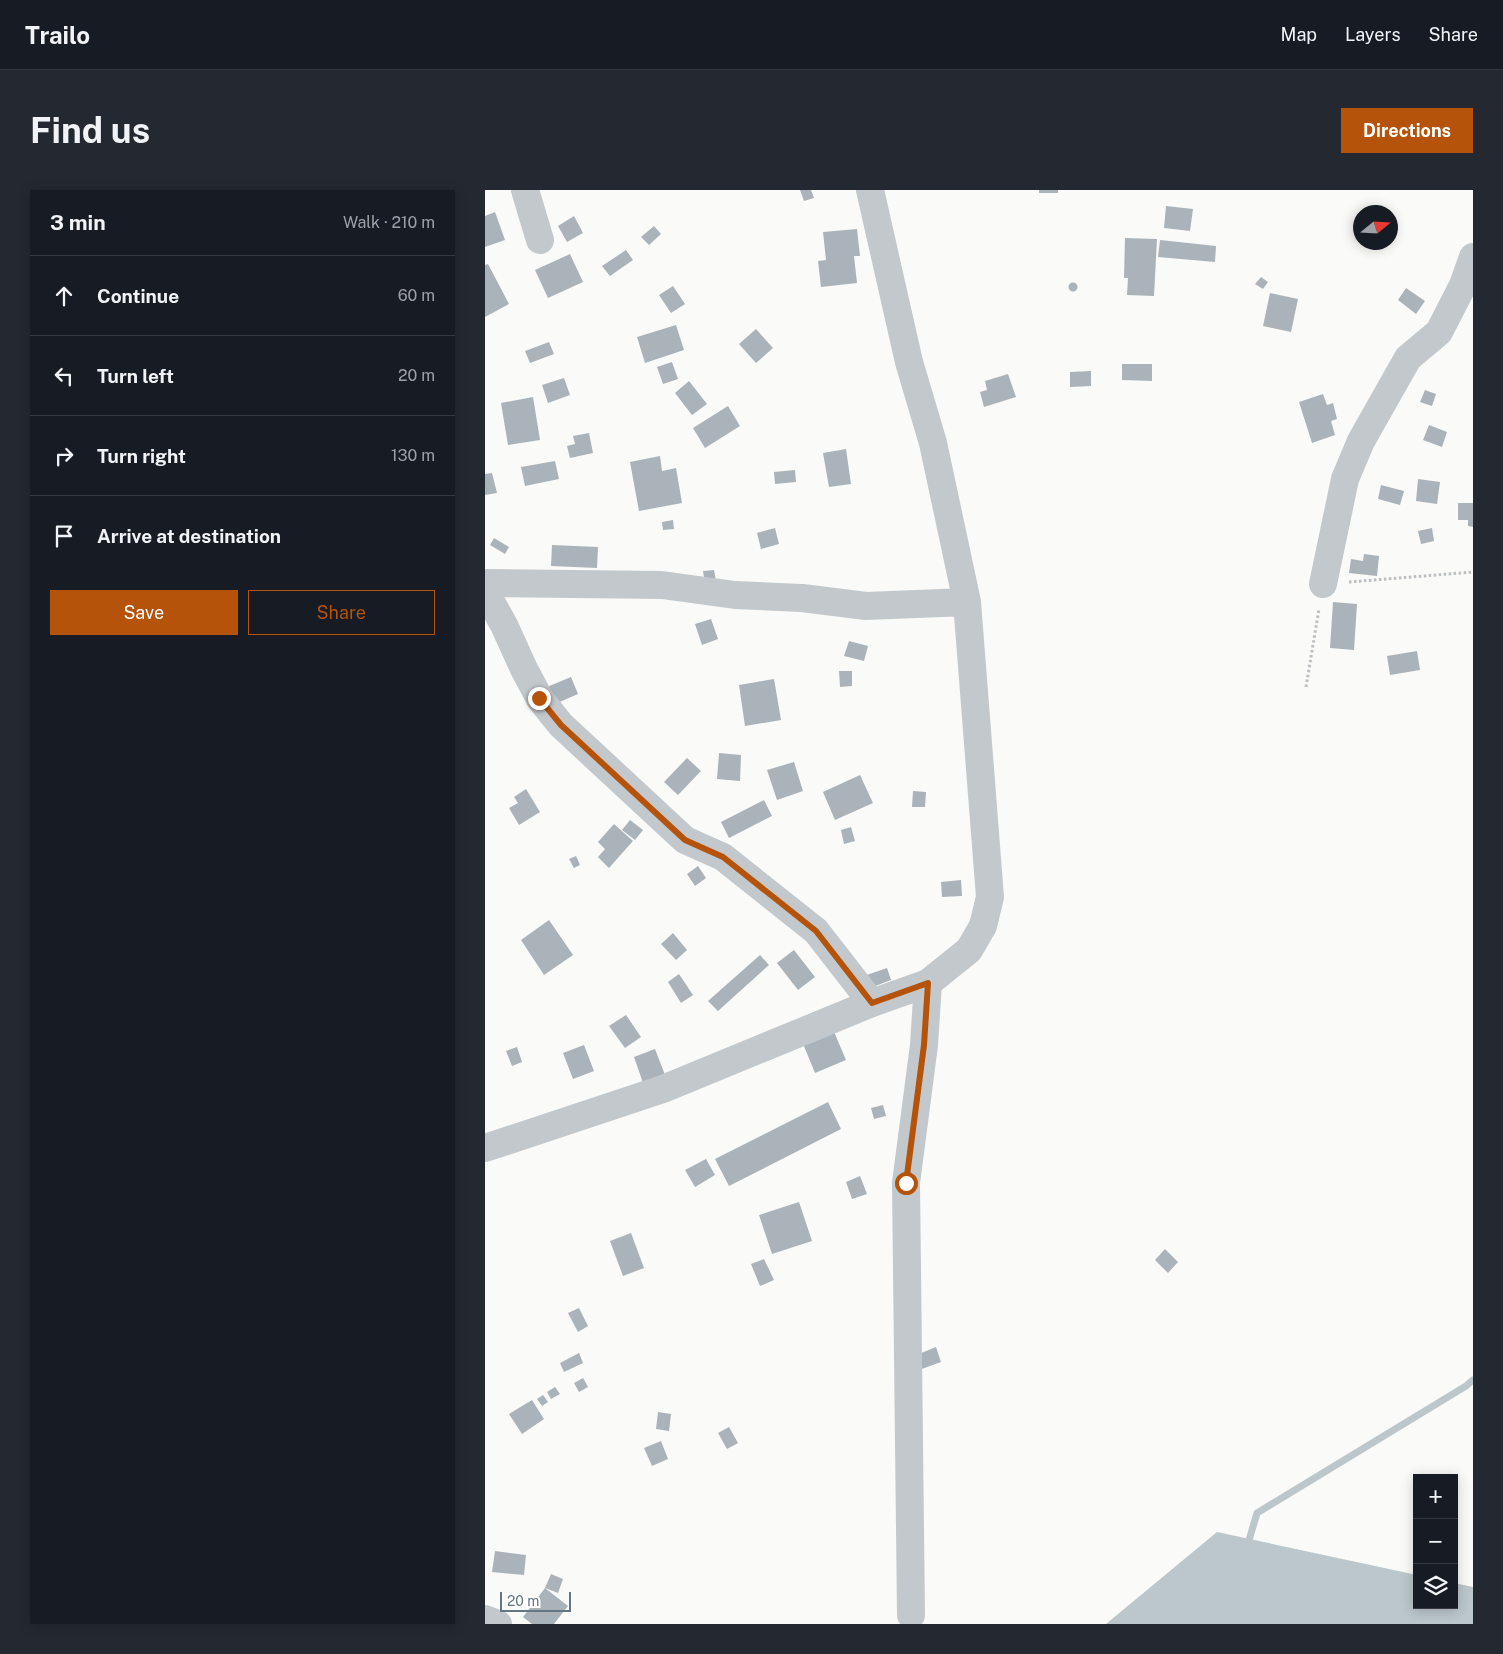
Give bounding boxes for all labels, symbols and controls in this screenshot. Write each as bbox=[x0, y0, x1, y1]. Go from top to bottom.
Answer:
text: Trailo bbox=[25, 21, 90, 49]
text: Map bbox=[1281, 24, 1317, 45]
text: Layers bbox=[1345, 24, 1401, 45]
text: Share bbox=[1429, 24, 1478, 45]
button: Directions bbox=[1341, 108, 1473, 153]
text: Find us bbox=[30, 110, 150, 151]
north arrow bbox=[1353, 205, 1398, 250]
text: 3 min bbox=[50, 210, 106, 235]
text: Walk · 210 m bbox=[343, 213, 435, 232]
icon: ahead bbox=[50, 282, 78, 310]
text: Continue bbox=[97, 285, 179, 307]
text: 60 m bbox=[398, 286, 435, 305]
icon: left bbox=[50, 362, 78, 390]
text: Turn left bbox=[97, 365, 174, 387]
text: 20 m bbox=[398, 366, 435, 385]
icon: right bbox=[50, 442, 78, 470]
text: Turn right bbox=[97, 445, 186, 467]
text: 130 m bbox=[391, 446, 435, 465]
icon: arrive bbox=[50, 522, 78, 550]
text: Arrive at destination bbox=[97, 525, 281, 547]
button: Save bbox=[50, 590, 238, 635]
button: Share bbox=[248, 590, 435, 635]
route end bbox=[528, 687, 551, 710]
route start bbox=[895, 1172, 918, 1195]
map controls bbox=[1413, 1474, 1458, 1609]
button: + bbox=[1413, 1474, 1458, 1519]
button: − bbox=[1413, 1519, 1458, 1564]
button: layers bbox=[1413, 1564, 1458, 1609]
scale bar bbox=[500, 1589, 571, 1612]
text: 20 m bbox=[507, 1593, 539, 1609]

